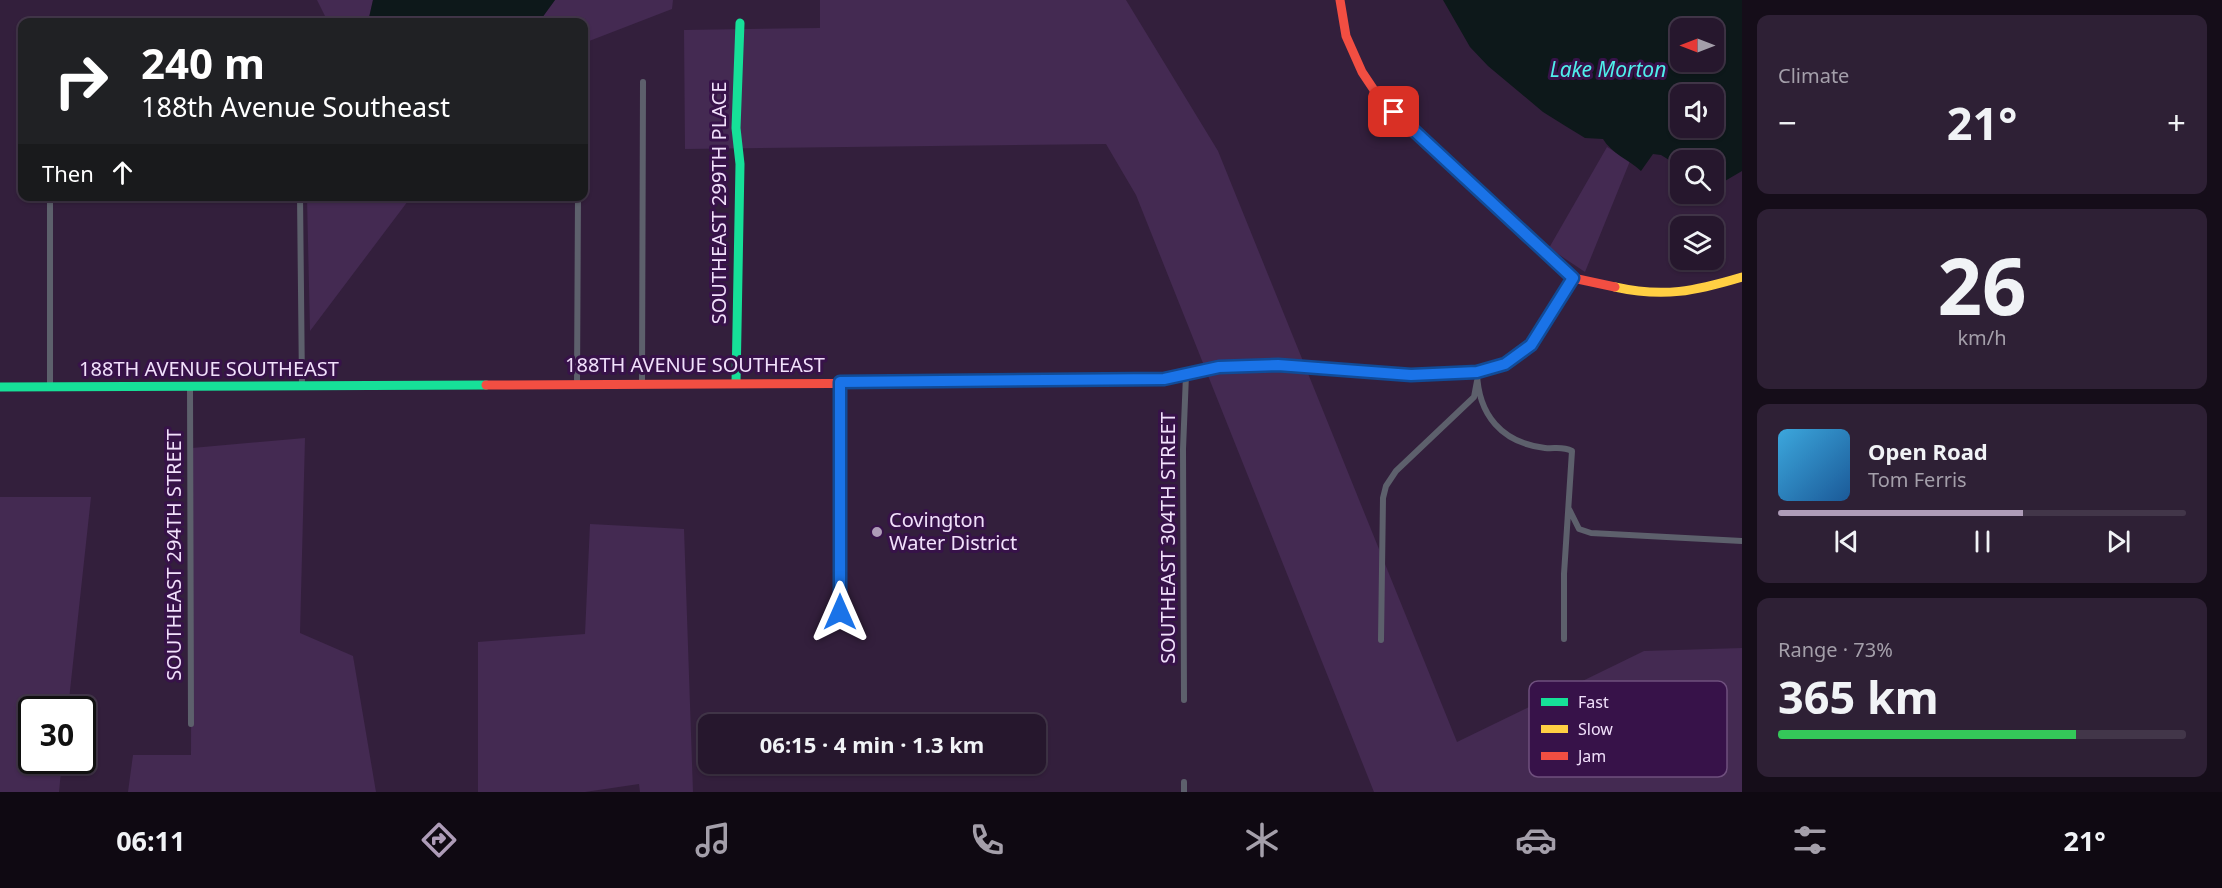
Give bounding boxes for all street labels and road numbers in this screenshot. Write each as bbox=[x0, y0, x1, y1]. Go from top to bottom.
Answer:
street label: SOUTHEAST 299TH PLACE bbox=[705, 82, 732, 324]
street label: 188TH AVENUE SOUTHEAST bbox=[565, 351, 825, 378]
street label: 188TH AVENUE SOUTHEAST bbox=[79, 355, 339, 382]
street label: SOUTHEAST 304TH STREET bbox=[1154, 412, 1181, 664]
street label: SOUTHEAST 294TH STREET bbox=[160, 429, 187, 681]

